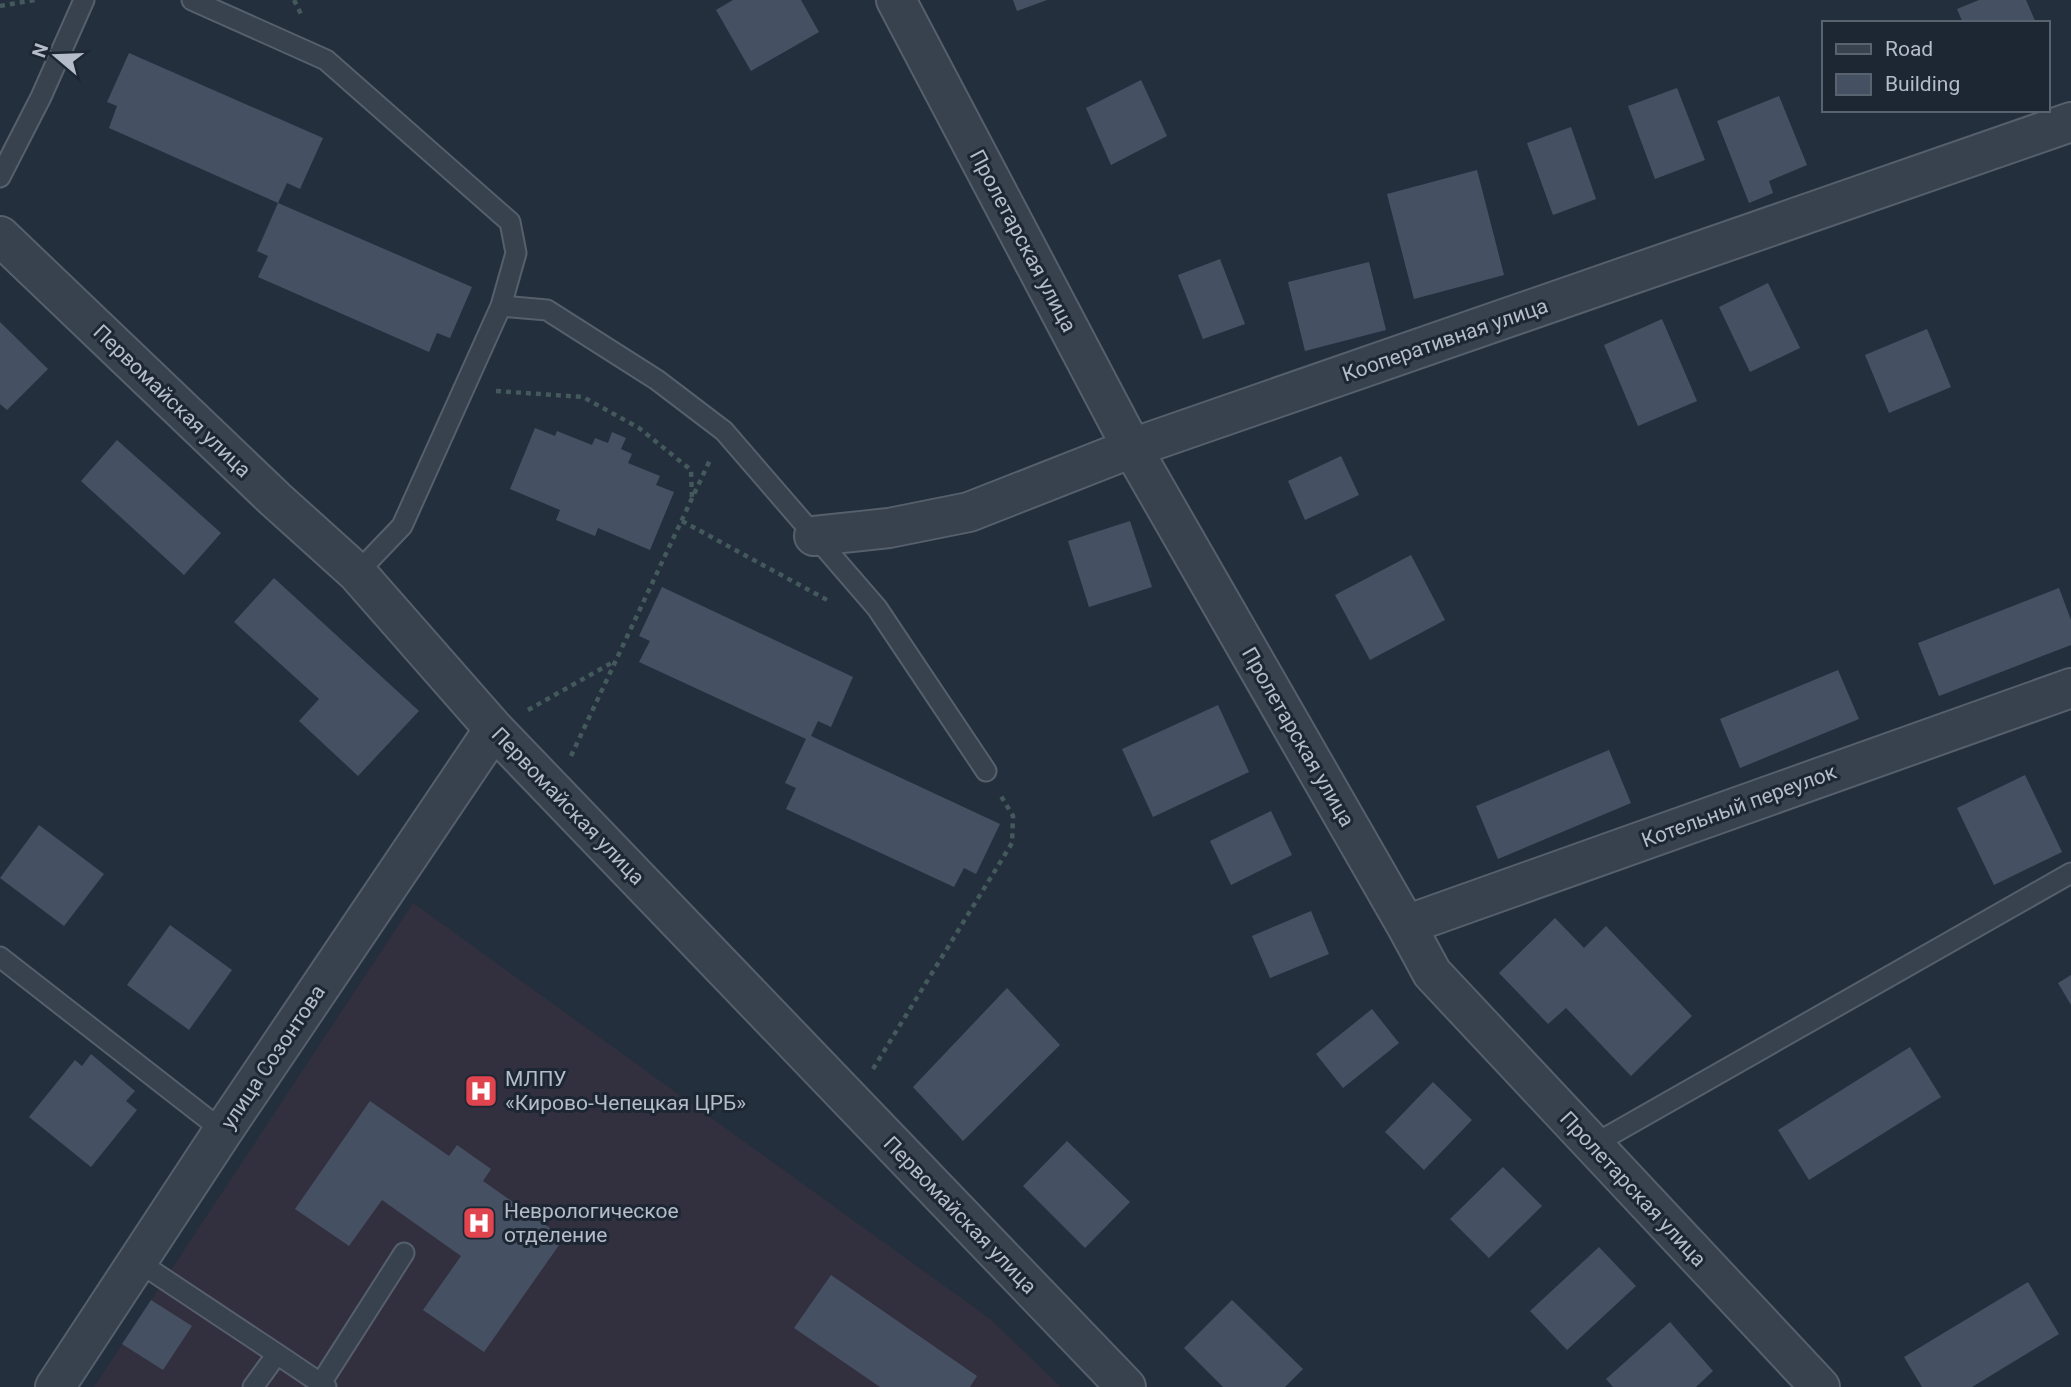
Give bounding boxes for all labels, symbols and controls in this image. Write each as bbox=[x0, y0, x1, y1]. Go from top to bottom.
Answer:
north arrow bbox=[21, 21, 91, 91]
legend bbox=[1822, 21, 2050, 112]
text: Road bbox=[1885, 37, 1933, 61]
text: N bbox=[27, 41, 53, 61]
text: Building bbox=[1885, 72, 1960, 96]
street label: Пролетарская улица bbox=[965, 146, 1081, 336]
street label: Кооперативная улица bbox=[1339, 294, 1551, 386]
street label: Первомайская улица bbox=[88, 320, 256, 482]
street label: Пролетарская улица bbox=[1237, 643, 1359, 831]
street label: Первомайская улица bbox=[487, 722, 649, 890]
street label: Котельный переулок bbox=[1638, 759, 1840, 852]
street label: улица Созонтова bbox=[216, 981, 330, 1133]
place label: МЛПУ «Кирово-Чепецкая ЦРБ» bbox=[505, 1067, 746, 1115]
hospital icon: МЛПУ «Кирово-Чепецкая ЦРБ» bbox=[462, 1072, 500, 1110]
street label: Пролетарская улица bbox=[1555, 1107, 1711, 1271]
street label: Первомайская улица bbox=[879, 1131, 1041, 1299]
place label: Неврологическое отделение bbox=[504, 1199, 679, 1247]
hospital icon: Неврологическое отделение bbox=[460, 1204, 498, 1242]

